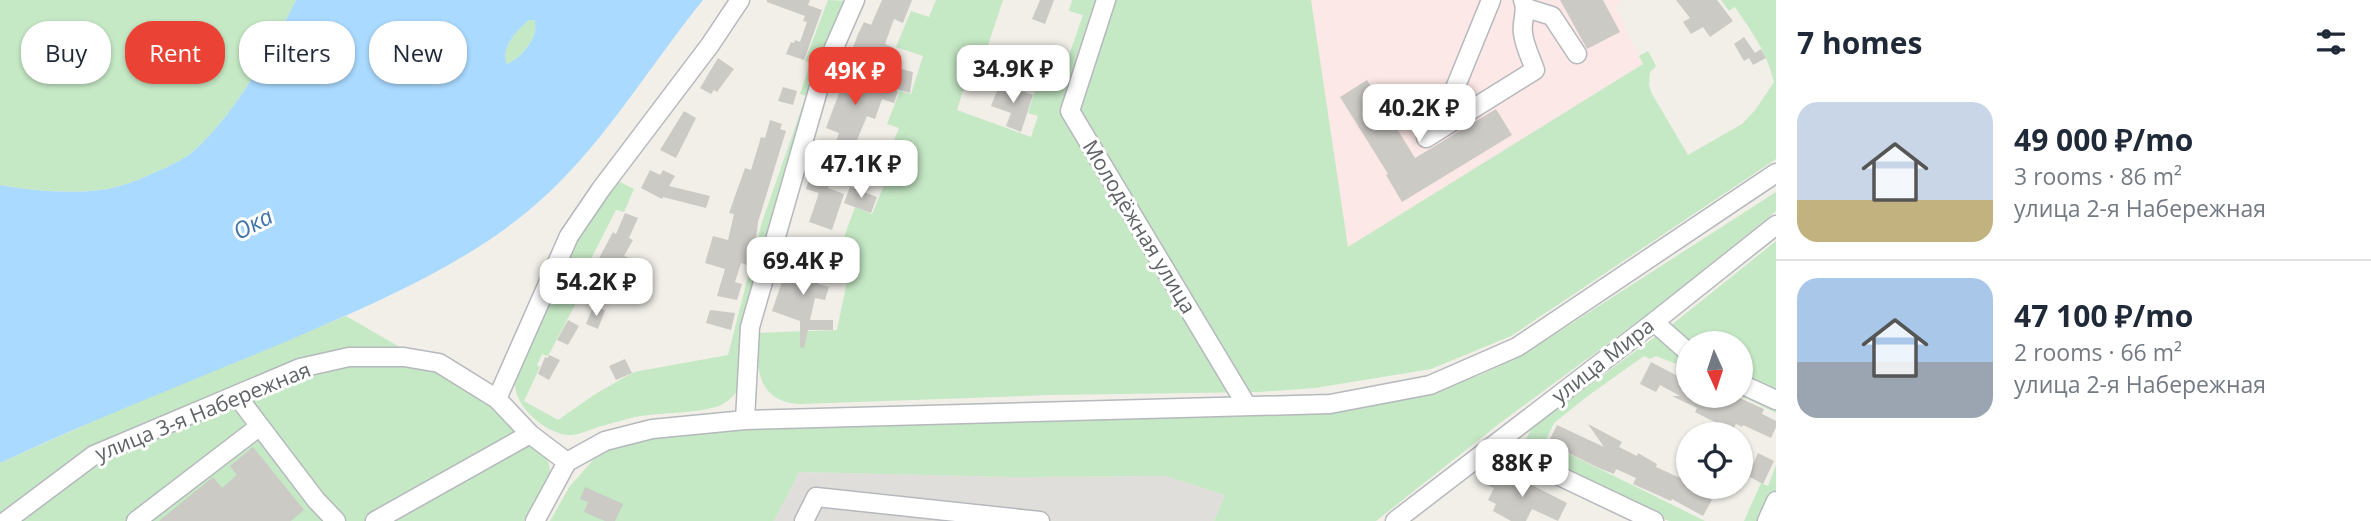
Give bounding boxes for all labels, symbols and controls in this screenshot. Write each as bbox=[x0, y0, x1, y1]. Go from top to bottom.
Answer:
chip: Buy bbox=[21, 21, 111, 84]
chip: Rent bbox=[125, 21, 225, 84]
chip: Filters bbox=[239, 21, 355, 84]
chip: New bbox=[369, 21, 467, 84]
text: 7 homes bbox=[1797, 22, 1922, 63]
icon: filters bbox=[2312, 23, 2350, 61]
pin: 34.9K ₽ bbox=[948, 46, 1078, 105]
pin: 49K ₽ bbox=[806, 48, 904, 107]
text: 34.9K ₽ bbox=[973, 52, 1053, 84]
text: 49K ₽ bbox=[825, 54, 885, 86]
pin: 40.2K ₽ bbox=[1354, 85, 1484, 144]
text: 40.2K ₽ bbox=[1379, 91, 1459, 123]
text: 49 000 ₽/mo bbox=[2014, 119, 2193, 160]
icon: home bbox=[1853, 130, 1937, 214]
street label: Молодёжная улица bbox=[1077, 134, 1203, 319]
pin: 47.1K ₽ bbox=[796, 140, 926, 200]
text: 47.1K ₽ bbox=[821, 147, 901, 179]
text: 3 rooms · 86 m² bbox=[2014, 160, 2182, 192]
text: улица 2-я Набережная bbox=[2014, 192, 2266, 224]
water label: Ока bbox=[227, 199, 278, 247]
pin: 69.4K ₽ bbox=[738, 238, 868, 297]
text: 69.4K ₽ bbox=[763, 244, 843, 276]
pin: 54.2K ₽ bbox=[531, 258, 661, 318]
text: 54.2K ₽ bbox=[556, 265, 636, 297]
text: 47 100 ₽/mo bbox=[2014, 295, 2193, 336]
icon: home bbox=[1853, 306, 1937, 390]
street label: улица Мира bbox=[1545, 311, 1659, 409]
north arrow bbox=[1676, 331, 1754, 408]
map controls bbox=[1676, 331, 1753, 499]
text: 2 rooms · 66 m² bbox=[2014, 336, 2182, 368]
street label: улица 3-я Набережная bbox=[91, 355, 315, 467]
text: улица 2-я Набережная bbox=[2014, 368, 2266, 400]
button: locate bbox=[1676, 422, 1753, 499]
pin: 88K ₽ bbox=[1473, 440, 1571, 499]
text: 88K ₽ bbox=[1492, 446, 1552, 478]

